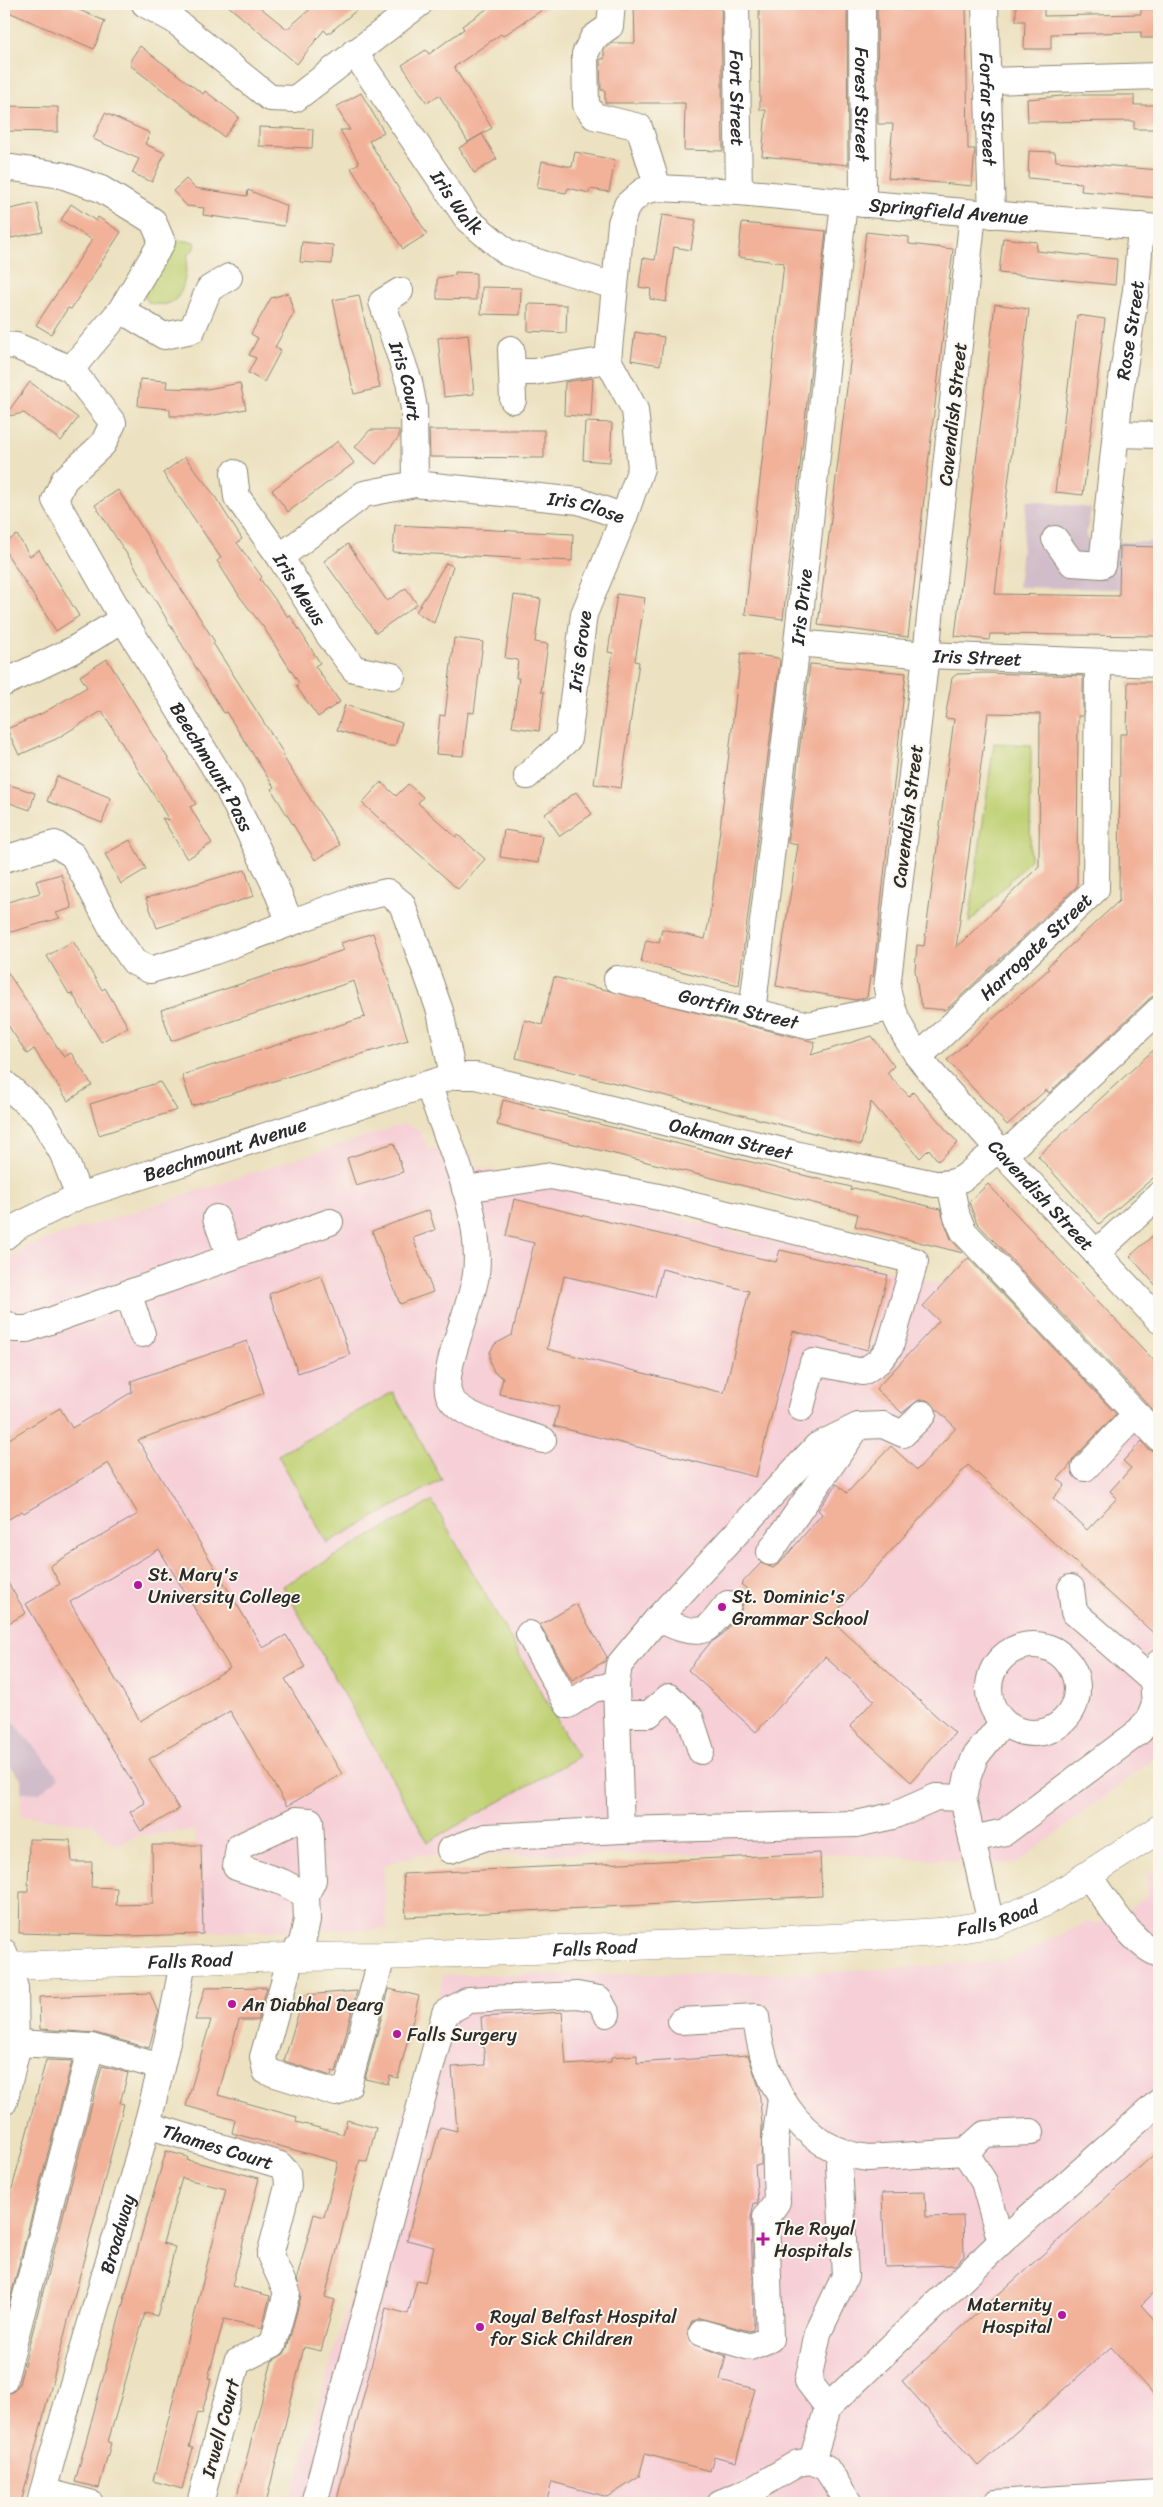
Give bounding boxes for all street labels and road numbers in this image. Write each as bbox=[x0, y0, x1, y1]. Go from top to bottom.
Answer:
street label: Forest Street bbox=[845, 47, 879, 163]
street label: Fort Street bbox=[720, 50, 754, 146]
street label: Forfar Street bbox=[970, 52, 1006, 167]
street label: Iris Walk bbox=[421, 162, 491, 244]
street label: Springfield Avenue bbox=[868, 188, 1030, 234]
street label: Rose Street bbox=[1106, 279, 1154, 382]
street label: Iris Court bbox=[379, 336, 430, 421]
street label: Cavendish Street bbox=[929, 341, 976, 488]
street label: Iris Close bbox=[545, 482, 629, 533]
street label: Iris Mews bbox=[264, 545, 335, 633]
street label: Iris Drive bbox=[781, 567, 822, 648]
street label: Iris Grove bbox=[558, 608, 601, 695]
street label: Iris Street bbox=[931, 639, 1022, 676]
street label: Beechmount Pass bbox=[161, 695, 263, 838]
street label: Cavendish Street bbox=[882, 742, 933, 890]
street label: Harrogate Street bbox=[972, 885, 1100, 1009]
street label: Gortfin Street bbox=[675, 978, 803, 1039]
street label: Beechmount Avenue bbox=[139, 1108, 311, 1191]
street label: Oakman Street bbox=[666, 1108, 797, 1170]
street label: Cavendish Street bbox=[979, 1131, 1103, 1259]
street label: Falls Road bbox=[955, 1890, 1045, 1946]
street label: Falls Road bbox=[552, 1930, 639, 1966]
street label: Falls Road bbox=[147, 1943, 235, 1978]
street label: Thames Court bbox=[158, 2114, 277, 2179]
street label: Broadway bbox=[90, 2190, 144, 2278]
street label: Irwell Court bbox=[191, 2374, 250, 2482]

